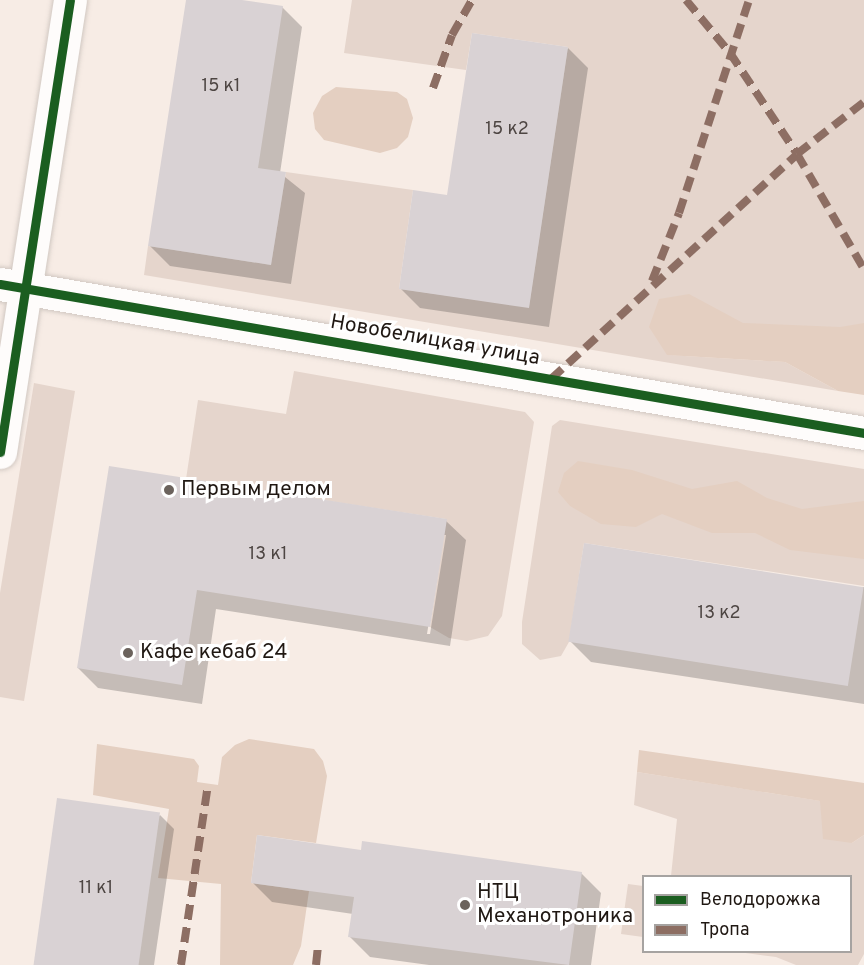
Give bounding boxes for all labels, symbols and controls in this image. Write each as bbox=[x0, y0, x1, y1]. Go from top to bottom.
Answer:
house number: 15 к1 bbox=[201, 76, 241, 98]
house number: 15 к2 bbox=[485, 119, 529, 141]
street label: Новобелицкая улица bbox=[328, 310, 542, 372]
place label: Первым делом bbox=[181, 477, 331, 503]
marker: Первым делом bbox=[162, 483, 176, 497]
house number: 13 к1 bbox=[249, 544, 287, 566]
house number: 13 к2 bbox=[697, 603, 741, 625]
place label: Кафе кебаб 24 bbox=[140, 640, 287, 666]
marker: Кафе кебаб 24 bbox=[121, 646, 135, 660]
legend bbox=[642, 875, 852, 953]
house number: 11 к1 bbox=[79, 878, 113, 900]
place label: НТЦ Механотроника bbox=[477, 880, 633, 930]
text: Велодорожка bbox=[700, 889, 820, 912]
marker: НТЦ Механотроника bbox=[458, 898, 472, 912]
text: Тропа bbox=[700, 919, 749, 942]

